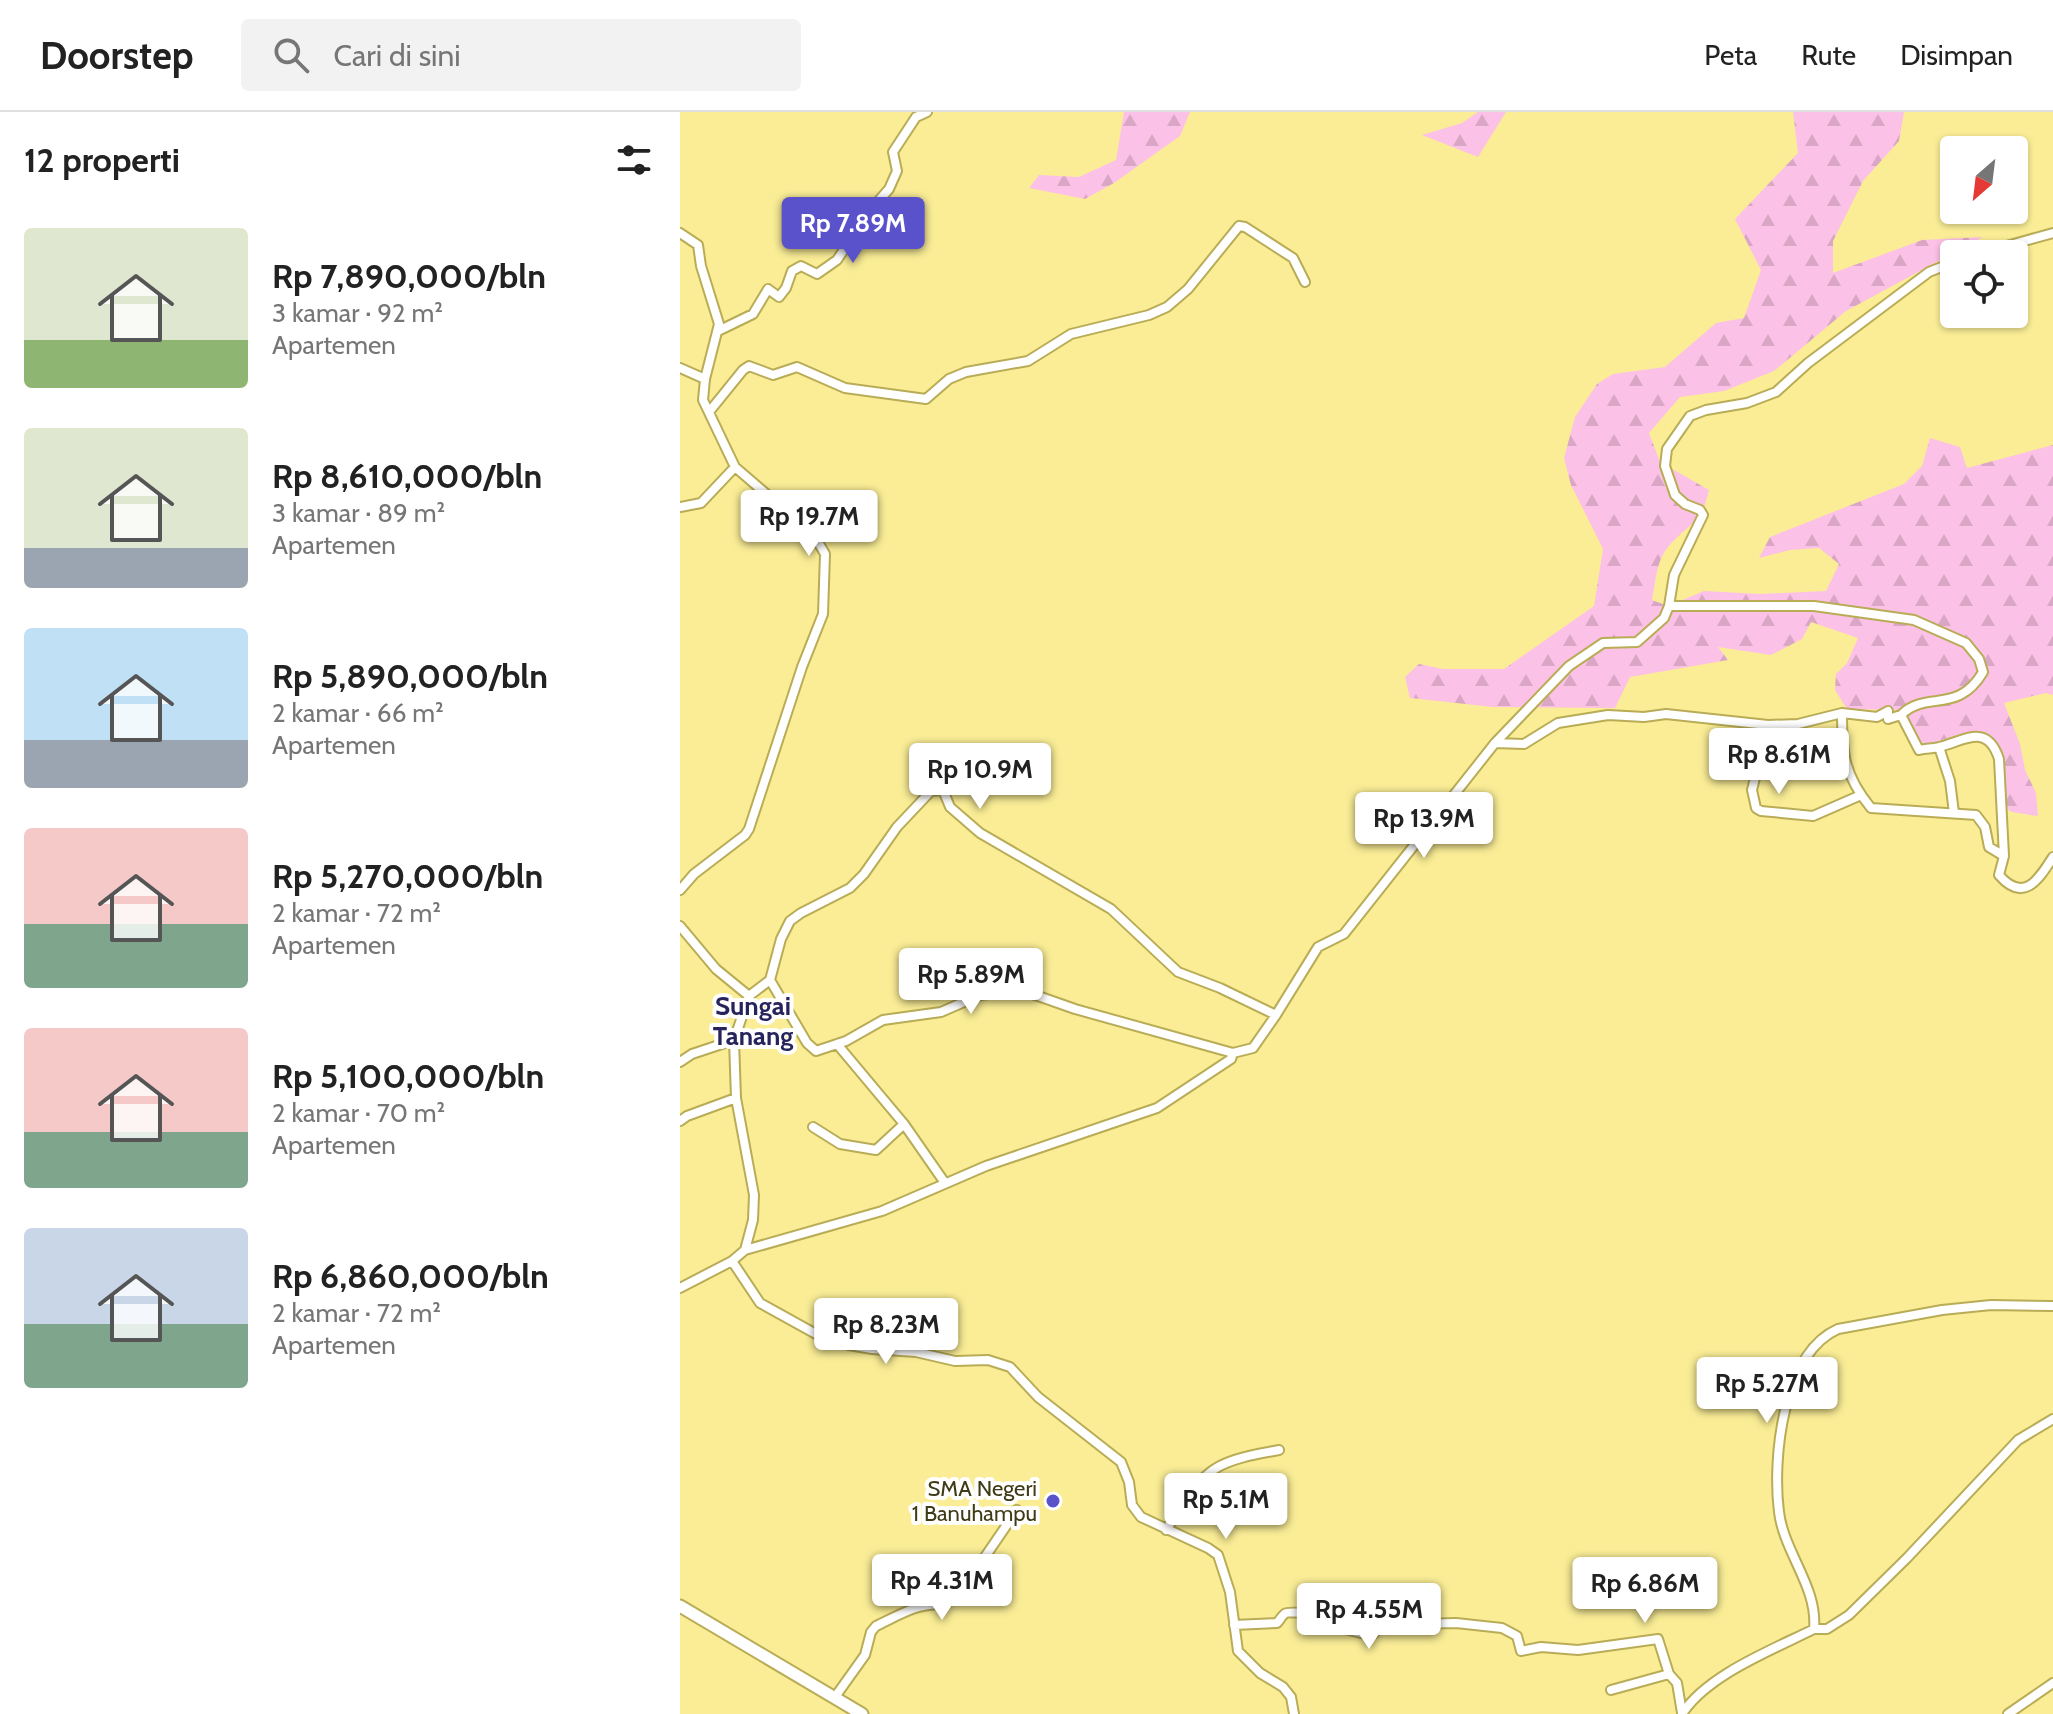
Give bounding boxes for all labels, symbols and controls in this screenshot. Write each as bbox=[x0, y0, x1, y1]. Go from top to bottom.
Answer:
search box bbox=[241, 19, 801, 91]
text: Doorstep bbox=[40, 32, 193, 79]
icon: search bbox=[269, 33, 313, 77]
text: Cari di sini bbox=[333, 37, 461, 74]
text: Peta bbox=[1704, 38, 1757, 72]
text: Rute bbox=[1801, 38, 1856, 72]
text: Disimpan bbox=[1900, 38, 2013, 72]
north arrow bbox=[1940, 136, 2028, 224]
map controls bbox=[1940, 136, 2028, 328]
icon: filters bbox=[612, 138, 656, 182]
text: 12 properti bbox=[24, 139, 180, 181]
pin: Rp 7.89M bbox=[770, 197, 936, 265]
text: Rp 7.89M bbox=[800, 207, 906, 239]
button: locate bbox=[1940, 240, 2028, 328]
text: Rp 7,890,000/bln bbox=[272, 255, 546, 297]
icon: home bbox=[88, 260, 184, 356]
text: 3 kamar · 92 m² bbox=[272, 297, 443, 329]
text: Apartemen bbox=[272, 329, 396, 361]
text: Rp 8,610,000/bln bbox=[272, 455, 542, 497]
icon: home bbox=[88, 460, 184, 556]
pin: Rp 19.7M bbox=[726, 490, 892, 558]
text: 3 kamar · 89 m² bbox=[272, 497, 445, 529]
text: Rp 19.7M bbox=[759, 500, 859, 532]
text: Apartemen bbox=[272, 529, 396, 561]
text: Rp 5,890,000/bln bbox=[272, 655, 548, 697]
icon: home bbox=[88, 660, 184, 756]
text: 2 kamar · 66 m² bbox=[272, 697, 444, 729]
pin: Rp 8.61M bbox=[1696, 728, 1862, 796]
text: Apartemen bbox=[272, 729, 396, 761]
text: Rp 8.61M bbox=[1727, 738, 1831, 770]
pin: Rp 10.9M bbox=[897, 743, 1063, 811]
text: Rp 10.9M bbox=[927, 753, 1033, 785]
pin: Rp 13.9M bbox=[1341, 792, 1507, 860]
text: Rp 13.9M bbox=[1373, 802, 1475, 834]
text: Rp 5,270,000/bln bbox=[272, 855, 543, 897]
icon: home bbox=[88, 860, 184, 956]
text: 2 kamar · 72 m² bbox=[272, 897, 441, 929]
text: Apartemen bbox=[272, 929, 396, 961]
pin: Rp 5.89M bbox=[888, 948, 1054, 1016]
text: Rp 5.89M bbox=[917, 958, 1025, 990]
district label: Sungai Tanang bbox=[713, 990, 793, 1052]
text: Rp 5,100,000/bln bbox=[272, 1055, 544, 1097]
icon: home bbox=[88, 1060, 184, 1156]
text: 2 kamar · 70 m² bbox=[272, 1097, 445, 1129]
text: Apartemen bbox=[272, 1129, 396, 1161]
text: Rp 6,860,000/bln bbox=[272, 1255, 549, 1297]
icon: home bbox=[88, 1260, 184, 1356]
text: 2 kamar · 72 m² bbox=[272, 1297, 441, 1329]
pin: Rp 8.23M bbox=[803, 1298, 969, 1366]
text: Rp 8.23M bbox=[832, 1308, 940, 1340]
text: Apartemen bbox=[272, 1329, 396, 1361]
pin: Rp 5.27M bbox=[1684, 1357, 1850, 1425]
text: Rp 5.27M bbox=[1715, 1367, 1819, 1399]
pin: Rp 5.1M bbox=[1152, 1473, 1300, 1541]
place label: SMA Negeri 1 Banuhampu bbox=[912, 1475, 1037, 1527]
text: Rp 5.1M bbox=[1182, 1483, 1270, 1515]
marker: SMA Negeri 1 Banuhampu bbox=[1044, 1492, 1062, 1510]
pin: Rp 4.31M bbox=[859, 1554, 1025, 1622]
pin: Rp 6.86M bbox=[1562, 1557, 1728, 1625]
text: Rp 4.31M bbox=[890, 1564, 994, 1596]
text: Rp 6.86M bbox=[1590, 1567, 1700, 1599]
pin: Rp 4.55M bbox=[1286, 1583, 1452, 1651]
text: Rp 4.55M bbox=[1315, 1593, 1423, 1625]

